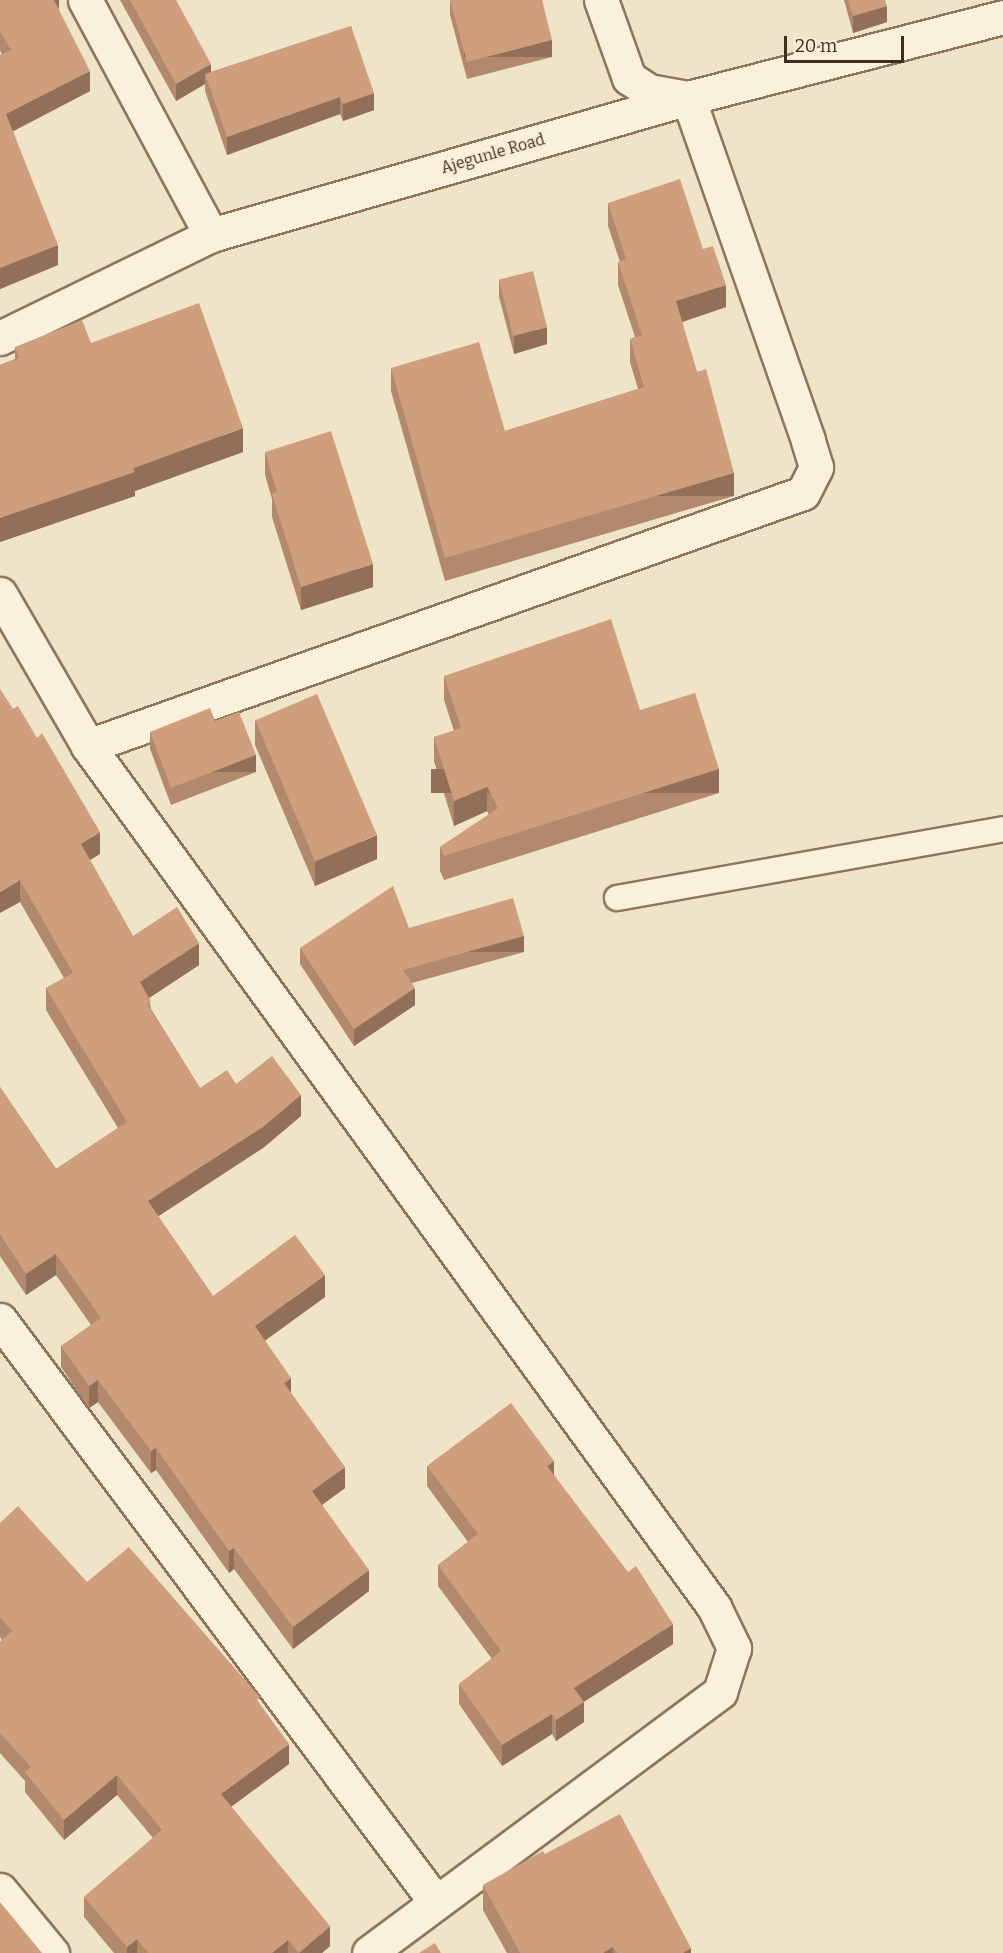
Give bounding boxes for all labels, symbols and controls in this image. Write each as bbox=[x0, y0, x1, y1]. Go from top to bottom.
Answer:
scale bar bbox=[787, 24, 907, 62]
text: 20 m bbox=[795, 35, 837, 57]
street label: Ajegunle Road bbox=[439, 130, 547, 178]

